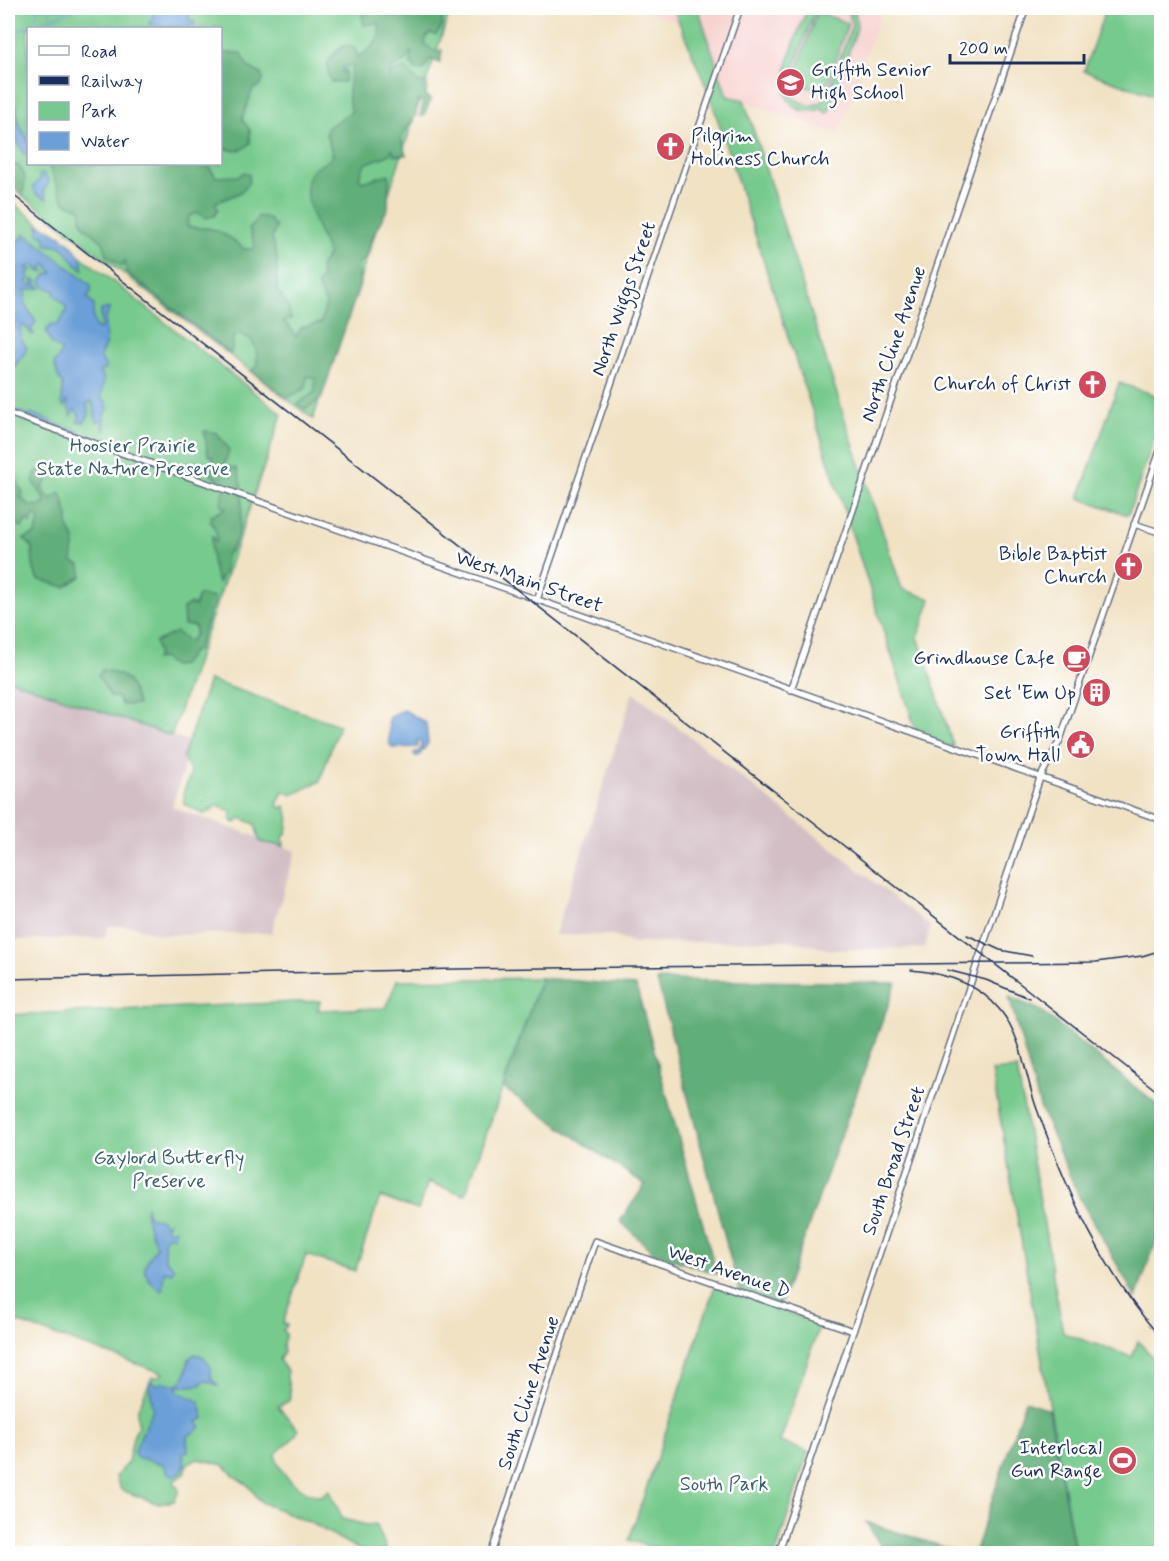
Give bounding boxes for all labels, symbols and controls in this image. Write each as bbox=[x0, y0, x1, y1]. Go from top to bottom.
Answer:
legend bbox=[27, 27, 222, 165]
scale bar bbox=[950, 27, 1084, 65]
text: 200 m bbox=[959, 37, 1008, 61]
text: Road bbox=[81, 40, 117, 64]
place label: Griffith Senior High School bbox=[811, 57, 931, 109]
school or university icon: Griffith Senior High School bbox=[774, 66, 806, 98]
text: Railway bbox=[81, 70, 143, 94]
text: Park bbox=[81, 100, 117, 124]
place label: Pilgrim Holiness Church bbox=[691, 123, 830, 173]
text: Water bbox=[81, 130, 130, 154]
church icon: Pilgrim Holiness Church bbox=[654, 131, 686, 163]
street label: North Wiggs Street bbox=[585, 218, 665, 381]
street label: North Cline Avenue bbox=[855, 262, 933, 426]
church icon: Church of Christ bbox=[1076, 368, 1108, 400]
place label: Church of Christ bbox=[933, 371, 1071, 398]
park label: Hoosier Prairie State Nature Preserve bbox=[37, 433, 230, 483]
place label: Bible Baptist Church bbox=[999, 541, 1107, 591]
street label: West Main Street bbox=[452, 544, 606, 620]
church icon: Bible Baptist Church bbox=[1112, 550, 1144, 582]
cafe icon: Grindhouse Cafe bbox=[1060, 642, 1092, 674]
place label: Grindhouse Cafe bbox=[913, 645, 1055, 672]
building icon: Set 'Em Up bbox=[1081, 677, 1113, 709]
place label: Set 'Em Up bbox=[984, 680, 1076, 707]
place label: Griffith Town Hall bbox=[976, 719, 1060, 769]
public building icon: Griffith Town Hall bbox=[1065, 728, 1097, 760]
street label: South Broad Street bbox=[856, 1083, 932, 1239]
park label: Gaylord Butterfly Preserve bbox=[94, 1145, 244, 1195]
street label: West Avenue D bbox=[664, 1238, 794, 1306]
street label: South Cline Avenue bbox=[491, 1313, 567, 1473]
place label: Interlocal Gun Range bbox=[1010, 1435, 1102, 1487]
sports icon: Interlocal Gun Range bbox=[1107, 1444, 1139, 1476]
park label: South Park bbox=[680, 1471, 768, 1498]

